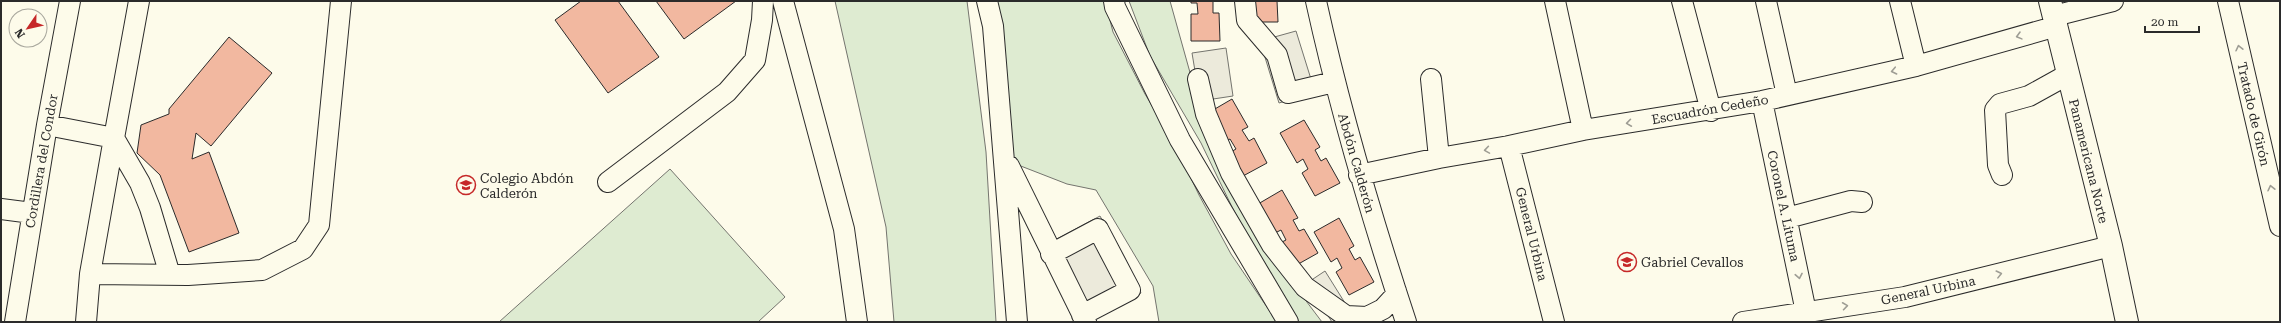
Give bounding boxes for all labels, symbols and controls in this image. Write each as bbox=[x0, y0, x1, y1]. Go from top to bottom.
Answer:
north arrow bbox=[8, 8, 48, 48]
scale bar bbox=[2145, 8, 2199, 34]
text: 20 m bbox=[2151, 15, 2178, 29]
text: N bbox=[12, 26, 28, 40]
one-way arrow bbox=[2015, 31, 2022, 40]
one-way arrow bbox=[2236, 44, 2244, 51]
street label: Tratado de Girón bbox=[2234, 61, 2273, 168]
one-way arrow bbox=[1890, 67, 1897, 75]
street label: Cordillera del Condor bbox=[22, 92, 61, 229]
street label: Escuadrón Cedeño bbox=[1650, 92, 1770, 127]
street label: Panamericana Norte bbox=[2066, 97, 2111, 225]
street label: Abdón Calderón bbox=[1335, 112, 1378, 215]
one-way arrow bbox=[1626, 118, 1632, 127]
one-way arrow bbox=[1484, 145, 1491, 154]
street label: Coronel A. Lituma bbox=[1764, 149, 1803, 263]
place label: Colegio Abdón Calderón bbox=[480, 171, 574, 201]
school or university icon: Colegio Abdón Calderón bbox=[455, 174, 477, 196]
one-way arrow bbox=[2268, 185, 2276, 191]
street label: General Urbina bbox=[1513, 186, 1550, 283]
school or university icon: Gabriel Cevallos bbox=[1616, 251, 1638, 273]
place label: Gabriel Cevallos bbox=[1641, 255, 1743, 270]
one-way arrow bbox=[1995, 270, 2002, 279]
one-way arrow bbox=[1794, 273, 1802, 279]
street label: General Urbina bbox=[1880, 273, 1977, 308]
one-way arrow bbox=[1841, 302, 1848, 311]

